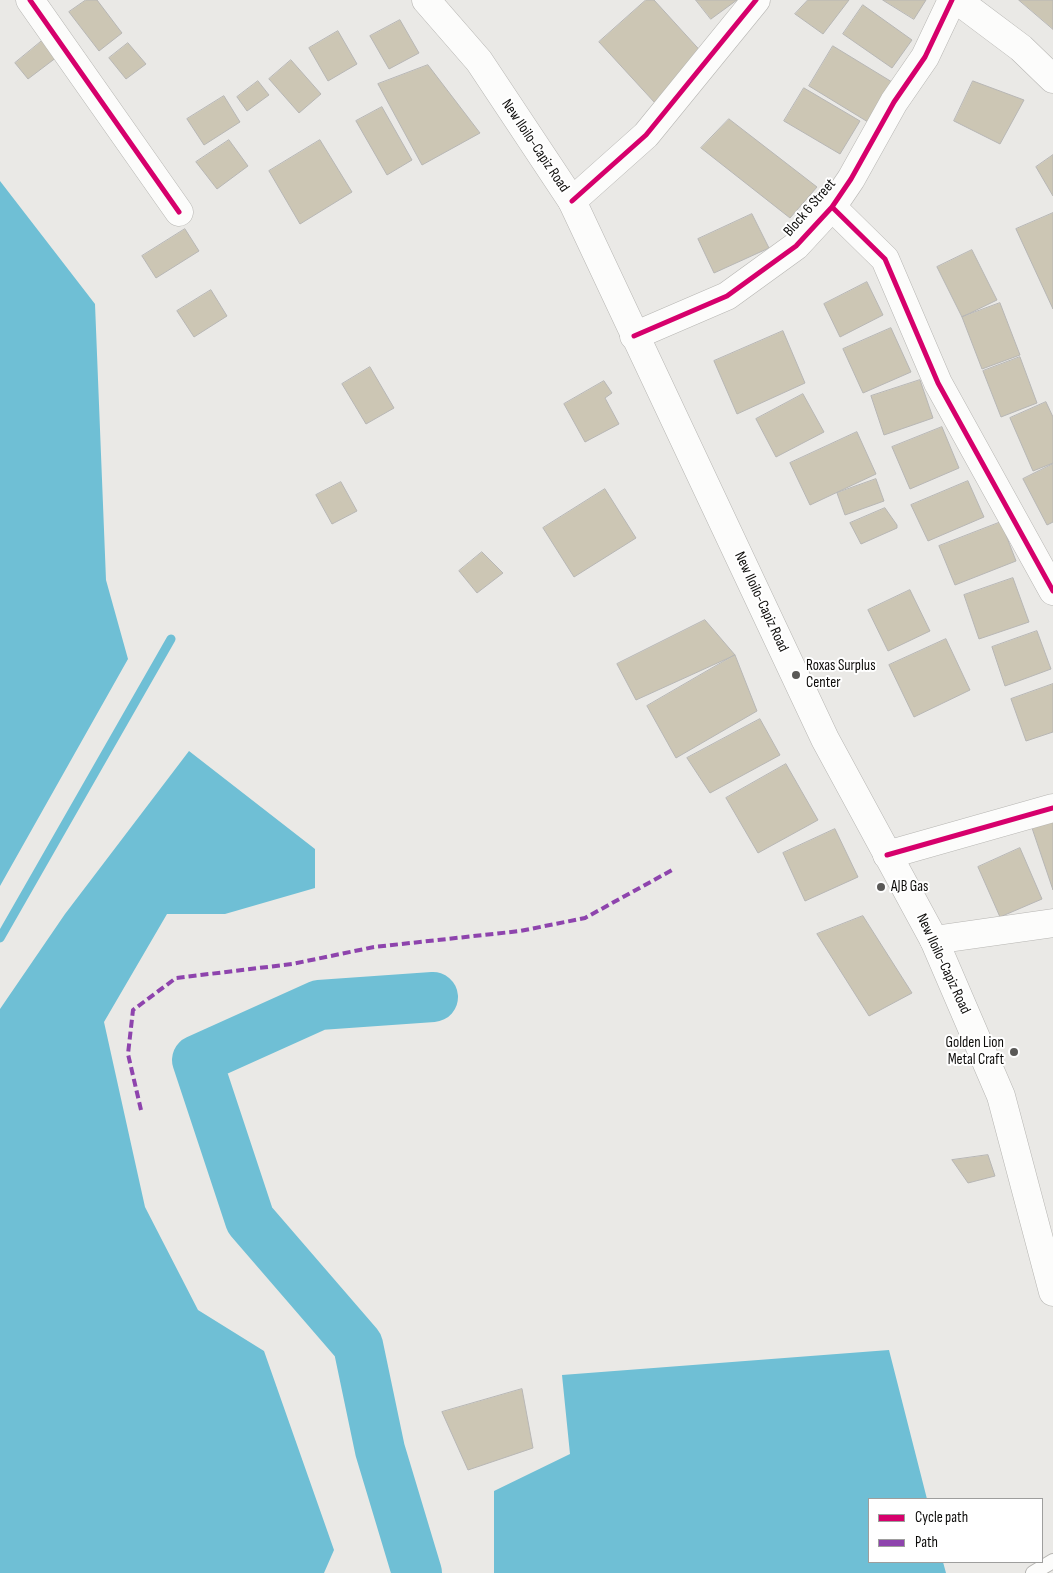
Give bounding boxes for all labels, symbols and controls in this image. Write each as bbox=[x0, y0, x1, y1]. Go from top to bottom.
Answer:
street label: New Iloilo-Capiz Road bbox=[497, 96, 573, 196]
street label: Block 6 Street bbox=[780, 176, 840, 240]
street label: New Iloilo-Capiz Road bbox=[730, 549, 792, 655]
place label: Roxas Surplus Center bbox=[806, 657, 876, 692]
marker: Roxas Surplus Center bbox=[790, 669, 802, 681]
place label: AJB Gas bbox=[891, 878, 928, 896]
marker: AJB Gas bbox=[875, 881, 887, 893]
street label: New Iloilo-Capiz Road bbox=[912, 911, 974, 1017]
place label: Golden Lion Metal Craft bbox=[945, 1034, 1004, 1069]
marker: Golden Lion Metal Craft bbox=[1008, 1046, 1020, 1058]
legend bbox=[868, 1498, 1043, 1563]
text: Cycle path bbox=[915, 1508, 968, 1527]
text: Path bbox=[915, 1533, 938, 1552]

